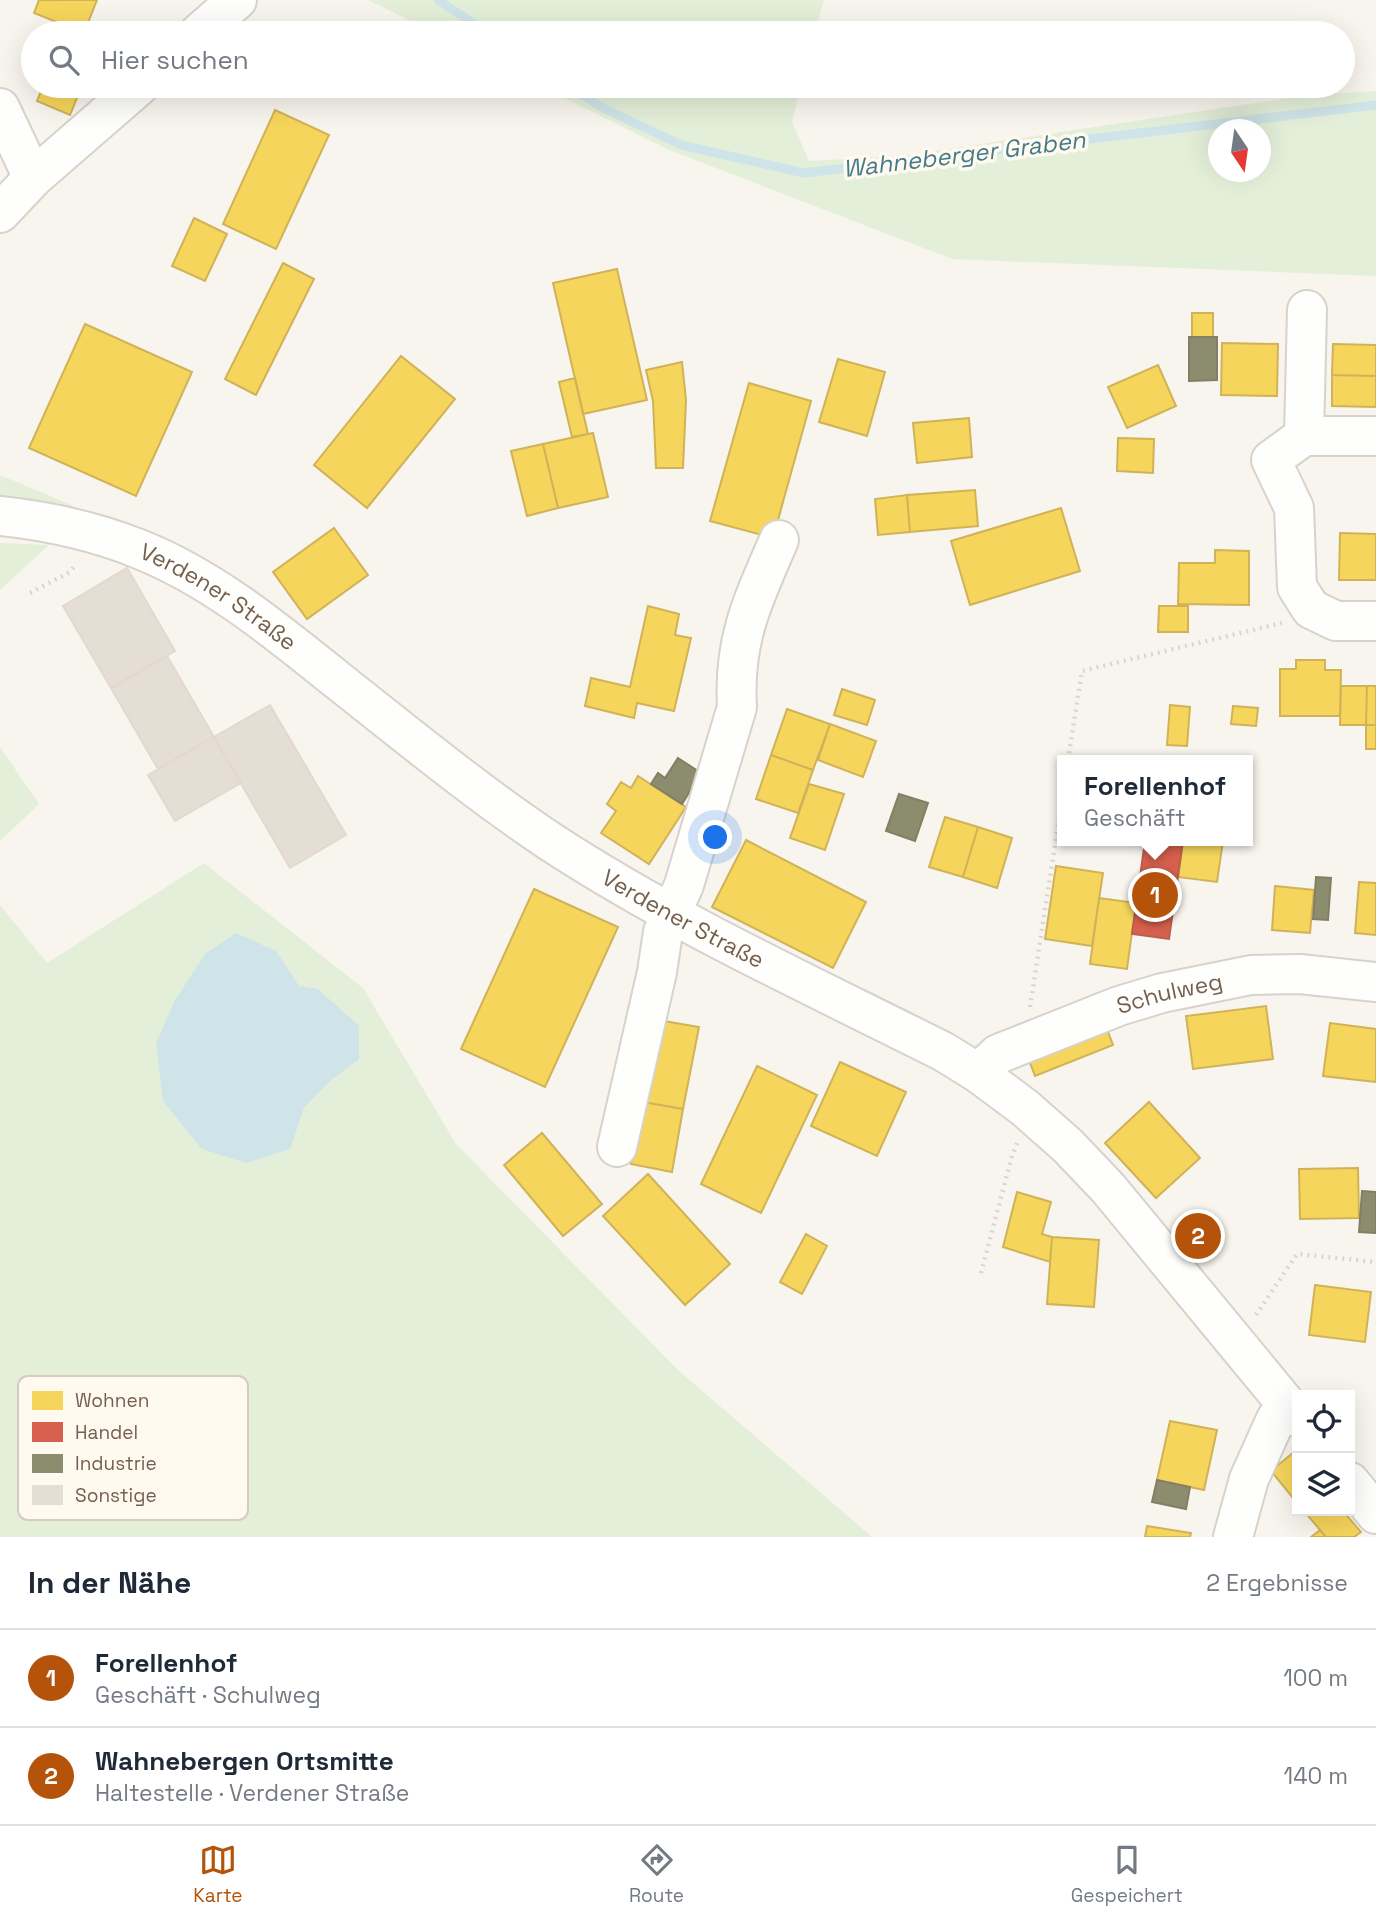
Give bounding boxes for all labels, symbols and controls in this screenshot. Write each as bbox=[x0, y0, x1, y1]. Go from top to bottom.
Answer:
search box bbox=[21, 21, 1355, 98]
icon: search bbox=[45, 41, 83, 79]
text: Hier suchen bbox=[101, 43, 249, 77]
north arrow bbox=[1208, 119, 1271, 182]
water label: Wahneberger Graben bbox=[841, 124, 1088, 184]
street label: Verdener Straße bbox=[136, 536, 303, 657]
popup bbox=[1057, 755, 1253, 846]
text: Forellenhof bbox=[1084, 769, 1226, 803]
text: Geschäft bbox=[1084, 803, 1186, 833]
your location bbox=[698, 820, 732, 854]
street label: Verdener Straße bbox=[597, 862, 769, 975]
pin: 1 bbox=[1132, 869, 1178, 921]
street label: Schulweg bbox=[1113, 966, 1225, 1021]
pin: 2 bbox=[1175, 1210, 1221, 1262]
legend bbox=[18, 1376, 248, 1520]
text: Wohnen bbox=[75, 1388, 149, 1413]
map controls bbox=[1292, 1390, 1355, 1516]
button: locate bbox=[1292, 1390, 1355, 1453]
text: Handel bbox=[75, 1420, 138, 1445]
text: Industrie bbox=[75, 1451, 157, 1476]
button: layers bbox=[1292, 1453, 1355, 1516]
text: Sonstige bbox=[75, 1483, 157, 1508]
text: In der Nähe bbox=[28, 1563, 191, 1602]
text: 2 Ergebnisse bbox=[1206, 1568, 1348, 1598]
text: Forellenhof bbox=[95, 1646, 237, 1680]
text: 1 bbox=[46, 1663, 56, 1693]
text: 100 m bbox=[1283, 1663, 1348, 1693]
text: Geschäft · Schulweg bbox=[95, 1680, 321, 1710]
text: Wahnebergen Ortsmitte bbox=[95, 1744, 394, 1778]
text: 2 bbox=[44, 1761, 58, 1791]
text: 140 m bbox=[1284, 1761, 1348, 1791]
text: Haltestelle · Verdener Straße bbox=[95, 1778, 409, 1808]
tab: Karte bbox=[193, 1841, 243, 1908]
tab: Route bbox=[629, 1841, 684, 1908]
tab: Gespeichert bbox=[1071, 1841, 1183, 1908]

